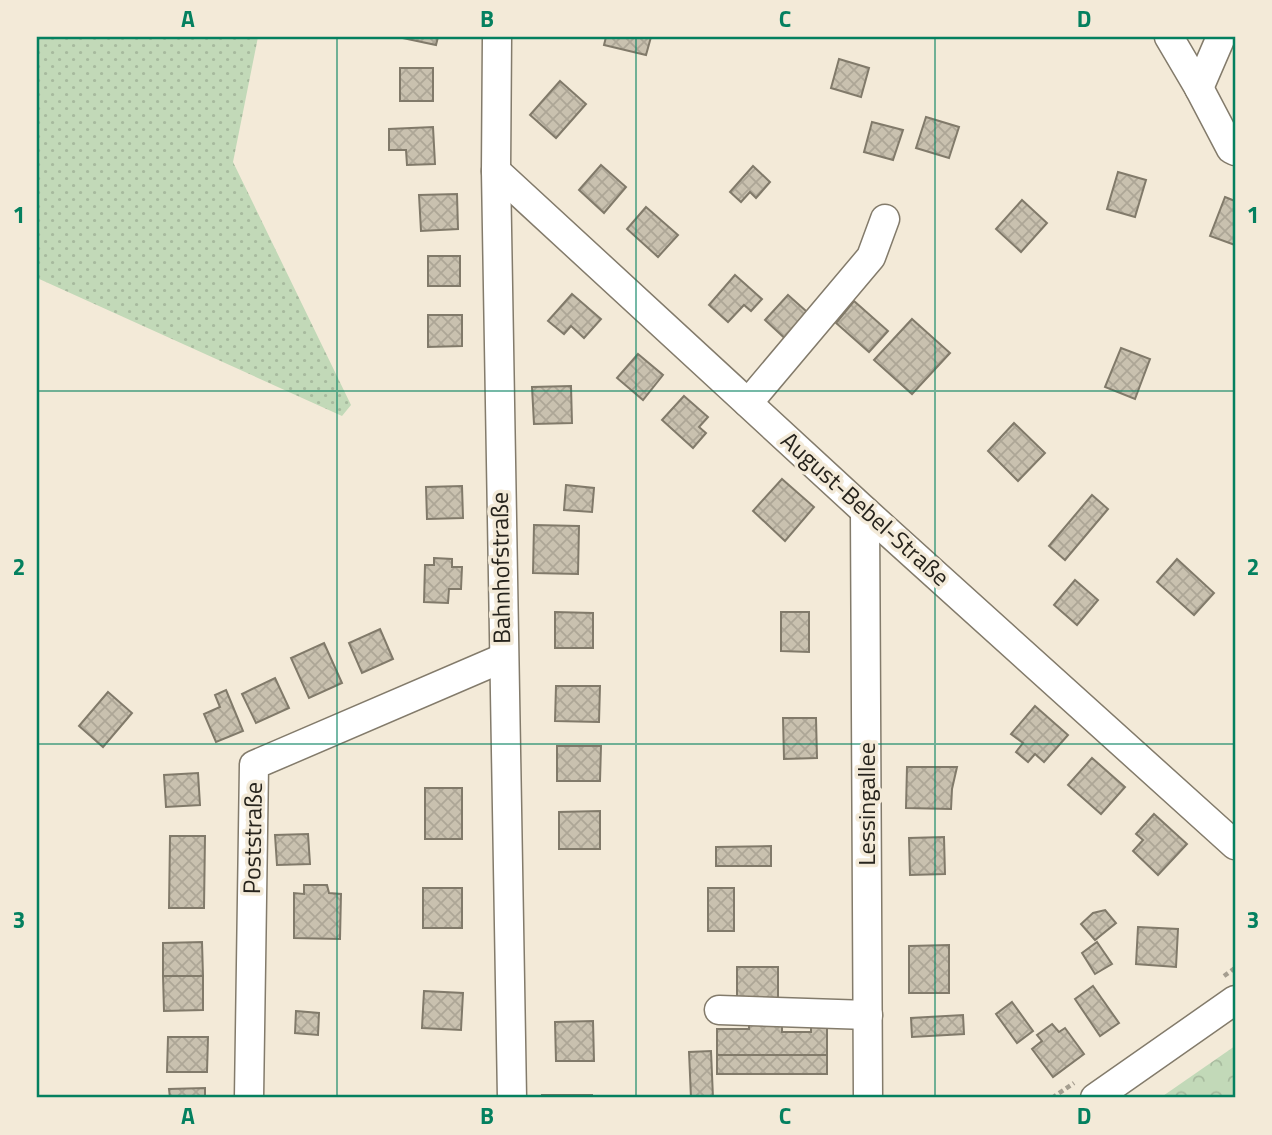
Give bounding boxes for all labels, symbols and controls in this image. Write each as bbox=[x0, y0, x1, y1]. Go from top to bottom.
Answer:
text: A bbox=[181, 1, 195, 36]
text: B bbox=[480, 1, 494, 36]
text: C bbox=[779, 1, 791, 36]
text: D bbox=[1077, 1, 1091, 36]
text: 1 bbox=[13, 197, 25, 232]
text: 1 bbox=[1247, 197, 1259, 232]
street label: August-Bebel-Straße bbox=[773, 423, 958, 594]
street label: Bahnhofstraße bbox=[481, 492, 519, 644]
text: 2 bbox=[13, 549, 25, 584]
text: 2 bbox=[1247, 549, 1259, 584]
street label: Lessingallee bbox=[848, 742, 884, 866]
street label: Poststraße bbox=[233, 782, 271, 894]
text: 3 bbox=[13, 902, 25, 937]
text: 3 bbox=[1247, 902, 1259, 937]
text: A bbox=[181, 1098, 195, 1133]
text: B bbox=[480, 1098, 494, 1133]
text: C bbox=[779, 1098, 791, 1133]
text: D bbox=[1077, 1098, 1091, 1133]

